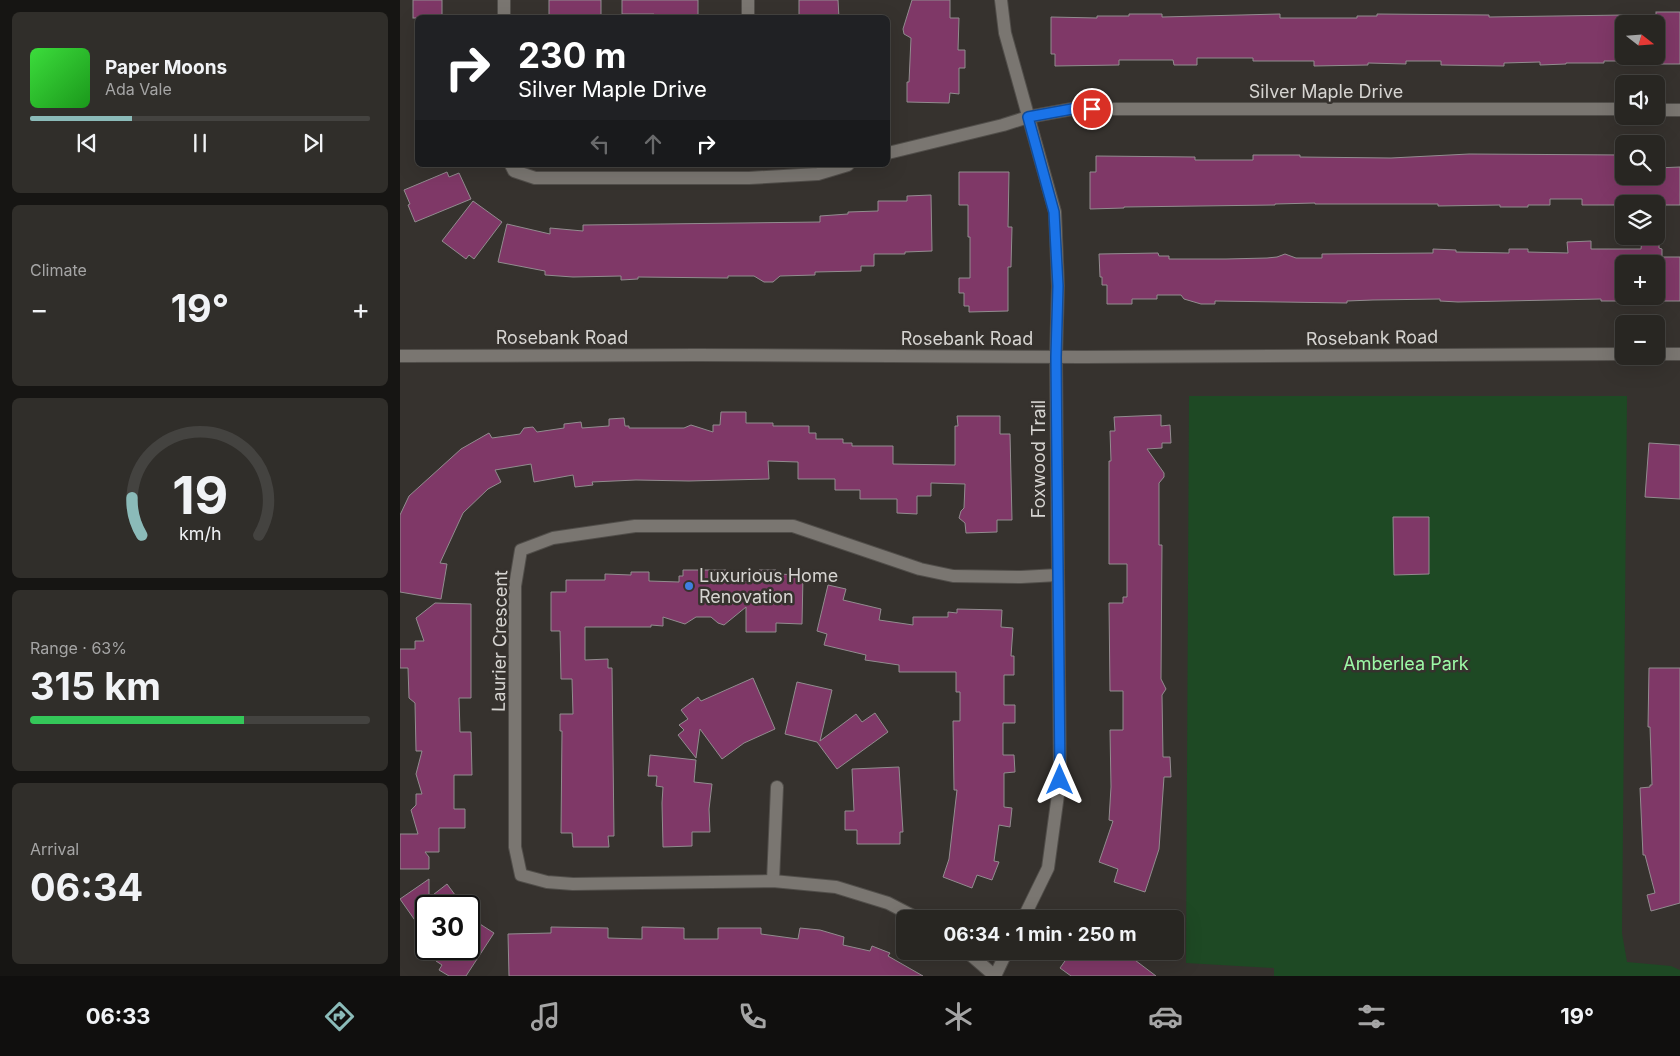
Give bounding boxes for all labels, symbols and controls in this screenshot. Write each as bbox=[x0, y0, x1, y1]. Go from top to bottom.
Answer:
north arrow bbox=[1615, 15, 1665, 65]
map controls bbox=[1615, 15, 1665, 365]
text: 230 m bbox=[518, 34, 626, 76]
icon: right bbox=[435, 35, 500, 100]
text: Paper Moons bbox=[105, 56, 227, 79]
button: sound bbox=[1615, 75, 1665, 125]
text: Silver Maple Drive bbox=[518, 76, 707, 102]
text: Ada Vale bbox=[105, 79, 172, 99]
street label: Silver Maple Drive bbox=[1249, 81, 1403, 102]
pin bbox=[1071, 88, 1113, 130]
icon: arrive bbox=[1078, 95, 1106, 123]
icon: previous bbox=[73, 129, 101, 157]
icon: pause bbox=[186, 129, 214, 157]
icon: next bbox=[299, 129, 327, 157]
icon: left bbox=[586, 130, 614, 158]
icon: ahead bbox=[639, 130, 667, 158]
icon: right bbox=[692, 130, 720, 158]
button: search bbox=[1615, 135, 1665, 185]
button: layers bbox=[1615, 195, 1665, 245]
button: + bbox=[1615, 255, 1665, 305]
text: Climate bbox=[30, 260, 87, 280]
text: 19° bbox=[171, 285, 229, 331]
text: − bbox=[30, 292, 49, 326]
text: + bbox=[351, 292, 370, 326]
button: − bbox=[1615, 315, 1665, 365]
street label: Rosebank Road bbox=[1306, 326, 1438, 349]
street label: Rosebank Road bbox=[496, 327, 628, 348]
street label: Rosebank Road bbox=[901, 328, 1033, 349]
street label: Foxwood Trail bbox=[1028, 400, 1049, 518]
text: 19 bbox=[172, 464, 228, 527]
text: km/h bbox=[179, 523, 221, 544]
place label: Luxurious Home Renovation bbox=[699, 565, 838, 607]
street label: Laurier Crescent bbox=[488, 570, 511, 712]
marker: Luxurious Home Renovation bbox=[683, 580, 695, 592]
text: Range · 63% bbox=[30, 638, 127, 658]
park label: Amberlea Park bbox=[1343, 653, 1469, 674]
text: 315 km bbox=[30, 663, 161, 709]
position arrow bbox=[1033, 753, 1085, 805]
text: Arrival bbox=[30, 839, 79, 859]
text: 06:34 bbox=[30, 864, 143, 910]
speed limit sign: 30 bbox=[415, 895, 480, 960]
text: 06:34 · 1 min · 250 m bbox=[943, 923, 1137, 946]
icon: directions bbox=[322, 999, 357, 1034]
icon: music bbox=[528, 999, 563, 1034]
icon: phone bbox=[735, 999, 770, 1034]
icon: climate bbox=[941, 999, 976, 1034]
icon: car bbox=[1148, 999, 1183, 1034]
icon: filters bbox=[1354, 999, 1389, 1034]
text: 06:33 bbox=[86, 1003, 151, 1029]
text: 19° bbox=[1560, 1003, 1594, 1029]

